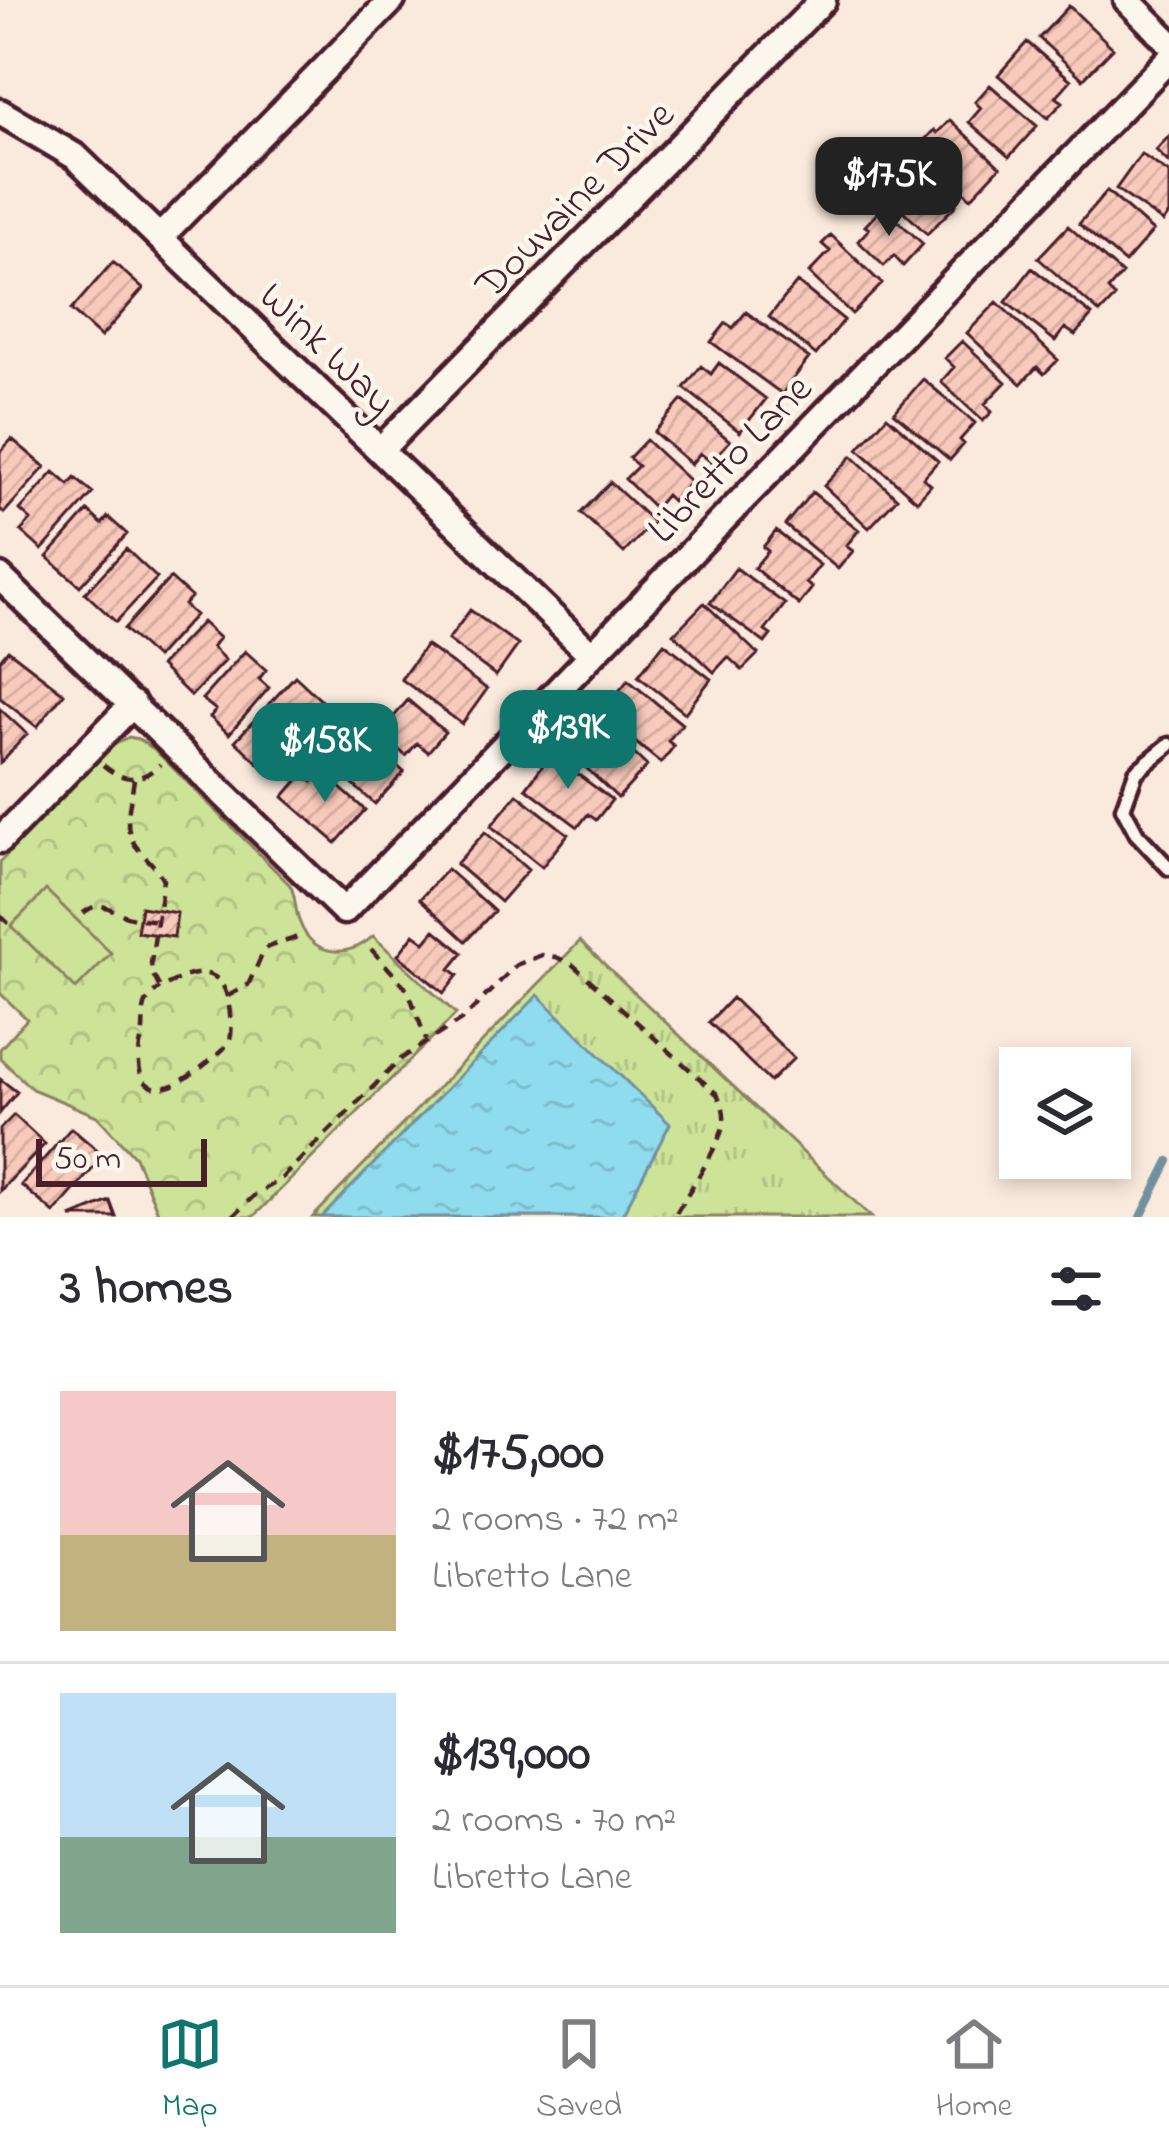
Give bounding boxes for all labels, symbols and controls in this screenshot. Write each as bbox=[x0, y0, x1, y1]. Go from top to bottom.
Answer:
street label: Douvaine Drive bbox=[462, 87, 690, 316]
pin: $175K bbox=[805, 137, 973, 239]
text: $175K bbox=[842, 147, 936, 204]
street label: Wink Way bbox=[243, 269, 408, 431]
street label: Libretto Lane bbox=[634, 361, 828, 559]
pin: $139K bbox=[484, 690, 652, 792]
text: $139K bbox=[527, 700, 609, 757]
pin: $158K bbox=[241, 703, 409, 805]
text: $158K bbox=[279, 713, 371, 770]
map controls bbox=[999, 1047, 1131, 1179]
button: layers bbox=[999, 1047, 1131, 1179]
scale bar bbox=[36, 1133, 207, 1186]
text: 50 m bbox=[54, 1136, 121, 1184]
text: 3 homes bbox=[60, 1252, 233, 1327]
icon: filters bbox=[1043, 1256, 1109, 1322]
text: $175,000 bbox=[432, 1417, 604, 1492]
icon: home bbox=[156, 1439, 300, 1583]
text: 2 rooms · 72 m² bbox=[432, 1492, 679, 1549]
text: Libretto Lane bbox=[432, 1549, 632, 1606]
text: $139,000 bbox=[432, 1718, 590, 1793]
icon: home bbox=[156, 1741, 300, 1885]
text: 2 rooms · 70 m² bbox=[432, 1793, 676, 1850]
text: Libretto Lane bbox=[432, 1850, 632, 1907]
tab: Map bbox=[157, 2011, 223, 2131]
tab: Saved bbox=[536, 2011, 622, 2131]
tab: Home bbox=[936, 2011, 1012, 2131]

